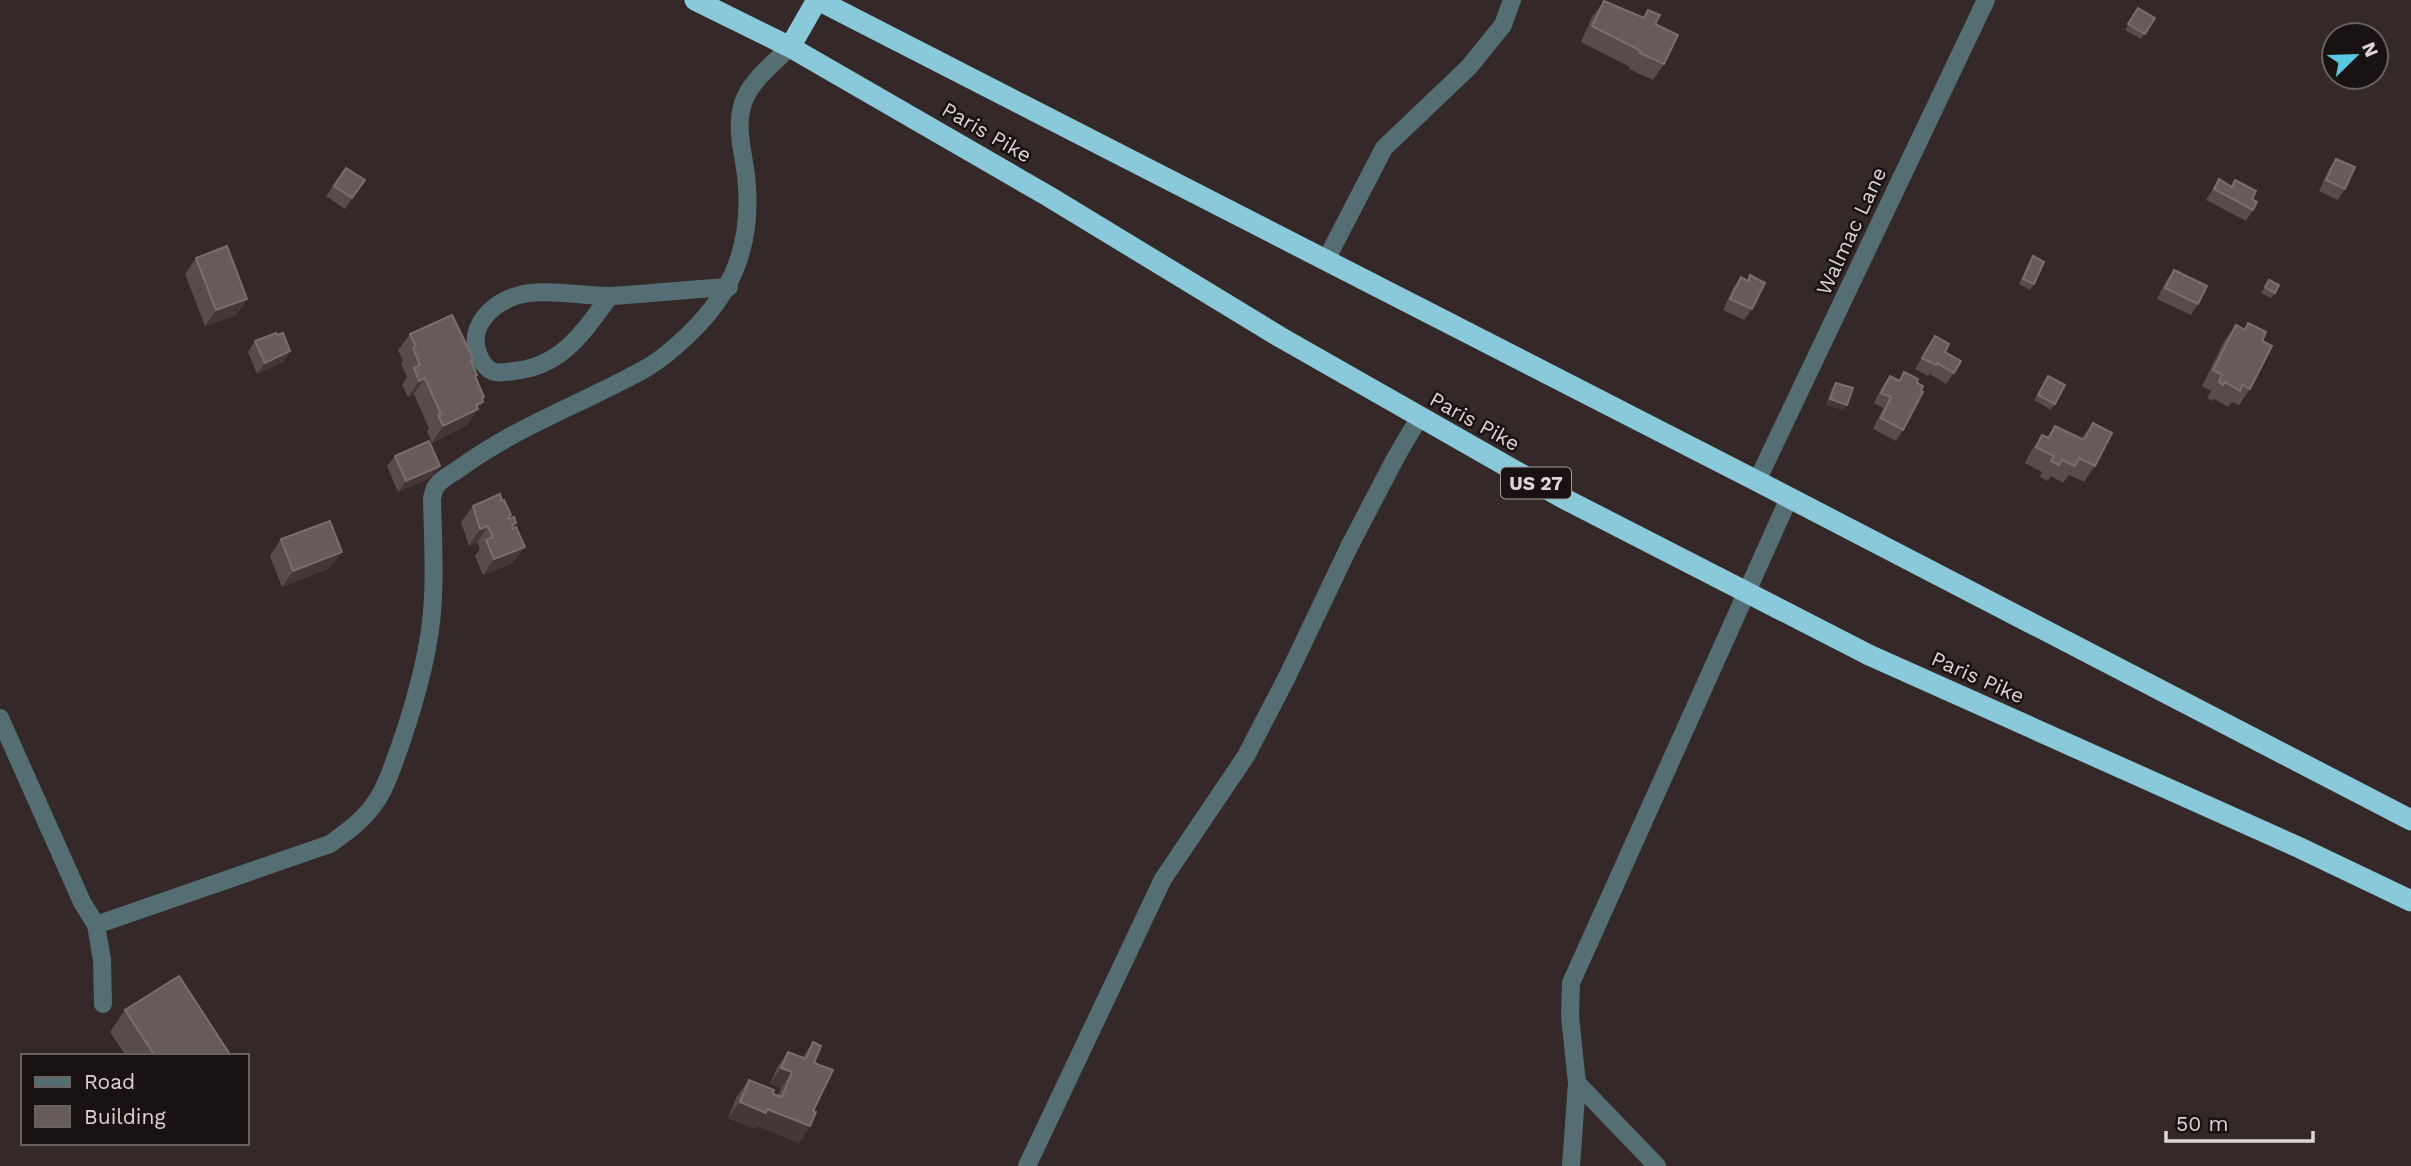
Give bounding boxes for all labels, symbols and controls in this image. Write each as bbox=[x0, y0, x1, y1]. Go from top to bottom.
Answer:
north arrow bbox=[2320, 21, 2390, 91]
text: N bbox=[2357, 39, 2384, 61]
street label: Paris Pike bbox=[938, 96, 1036, 168]
street label: Walmac Lane bbox=[1811, 163, 1891, 299]
street label: Paris Pike bbox=[1426, 386, 1524, 456]
road number: US 27 bbox=[1501, 468, 1571, 498]
street label: Paris Pike bbox=[1928, 645, 2028, 709]
legend bbox=[21, 1054, 248, 1145]
text: Road bbox=[84, 1069, 135, 1094]
scale bar bbox=[2166, 1100, 2313, 1144]
text: Building bbox=[84, 1104, 166, 1129]
text: 50 m bbox=[2176, 1111, 2228, 1136]

